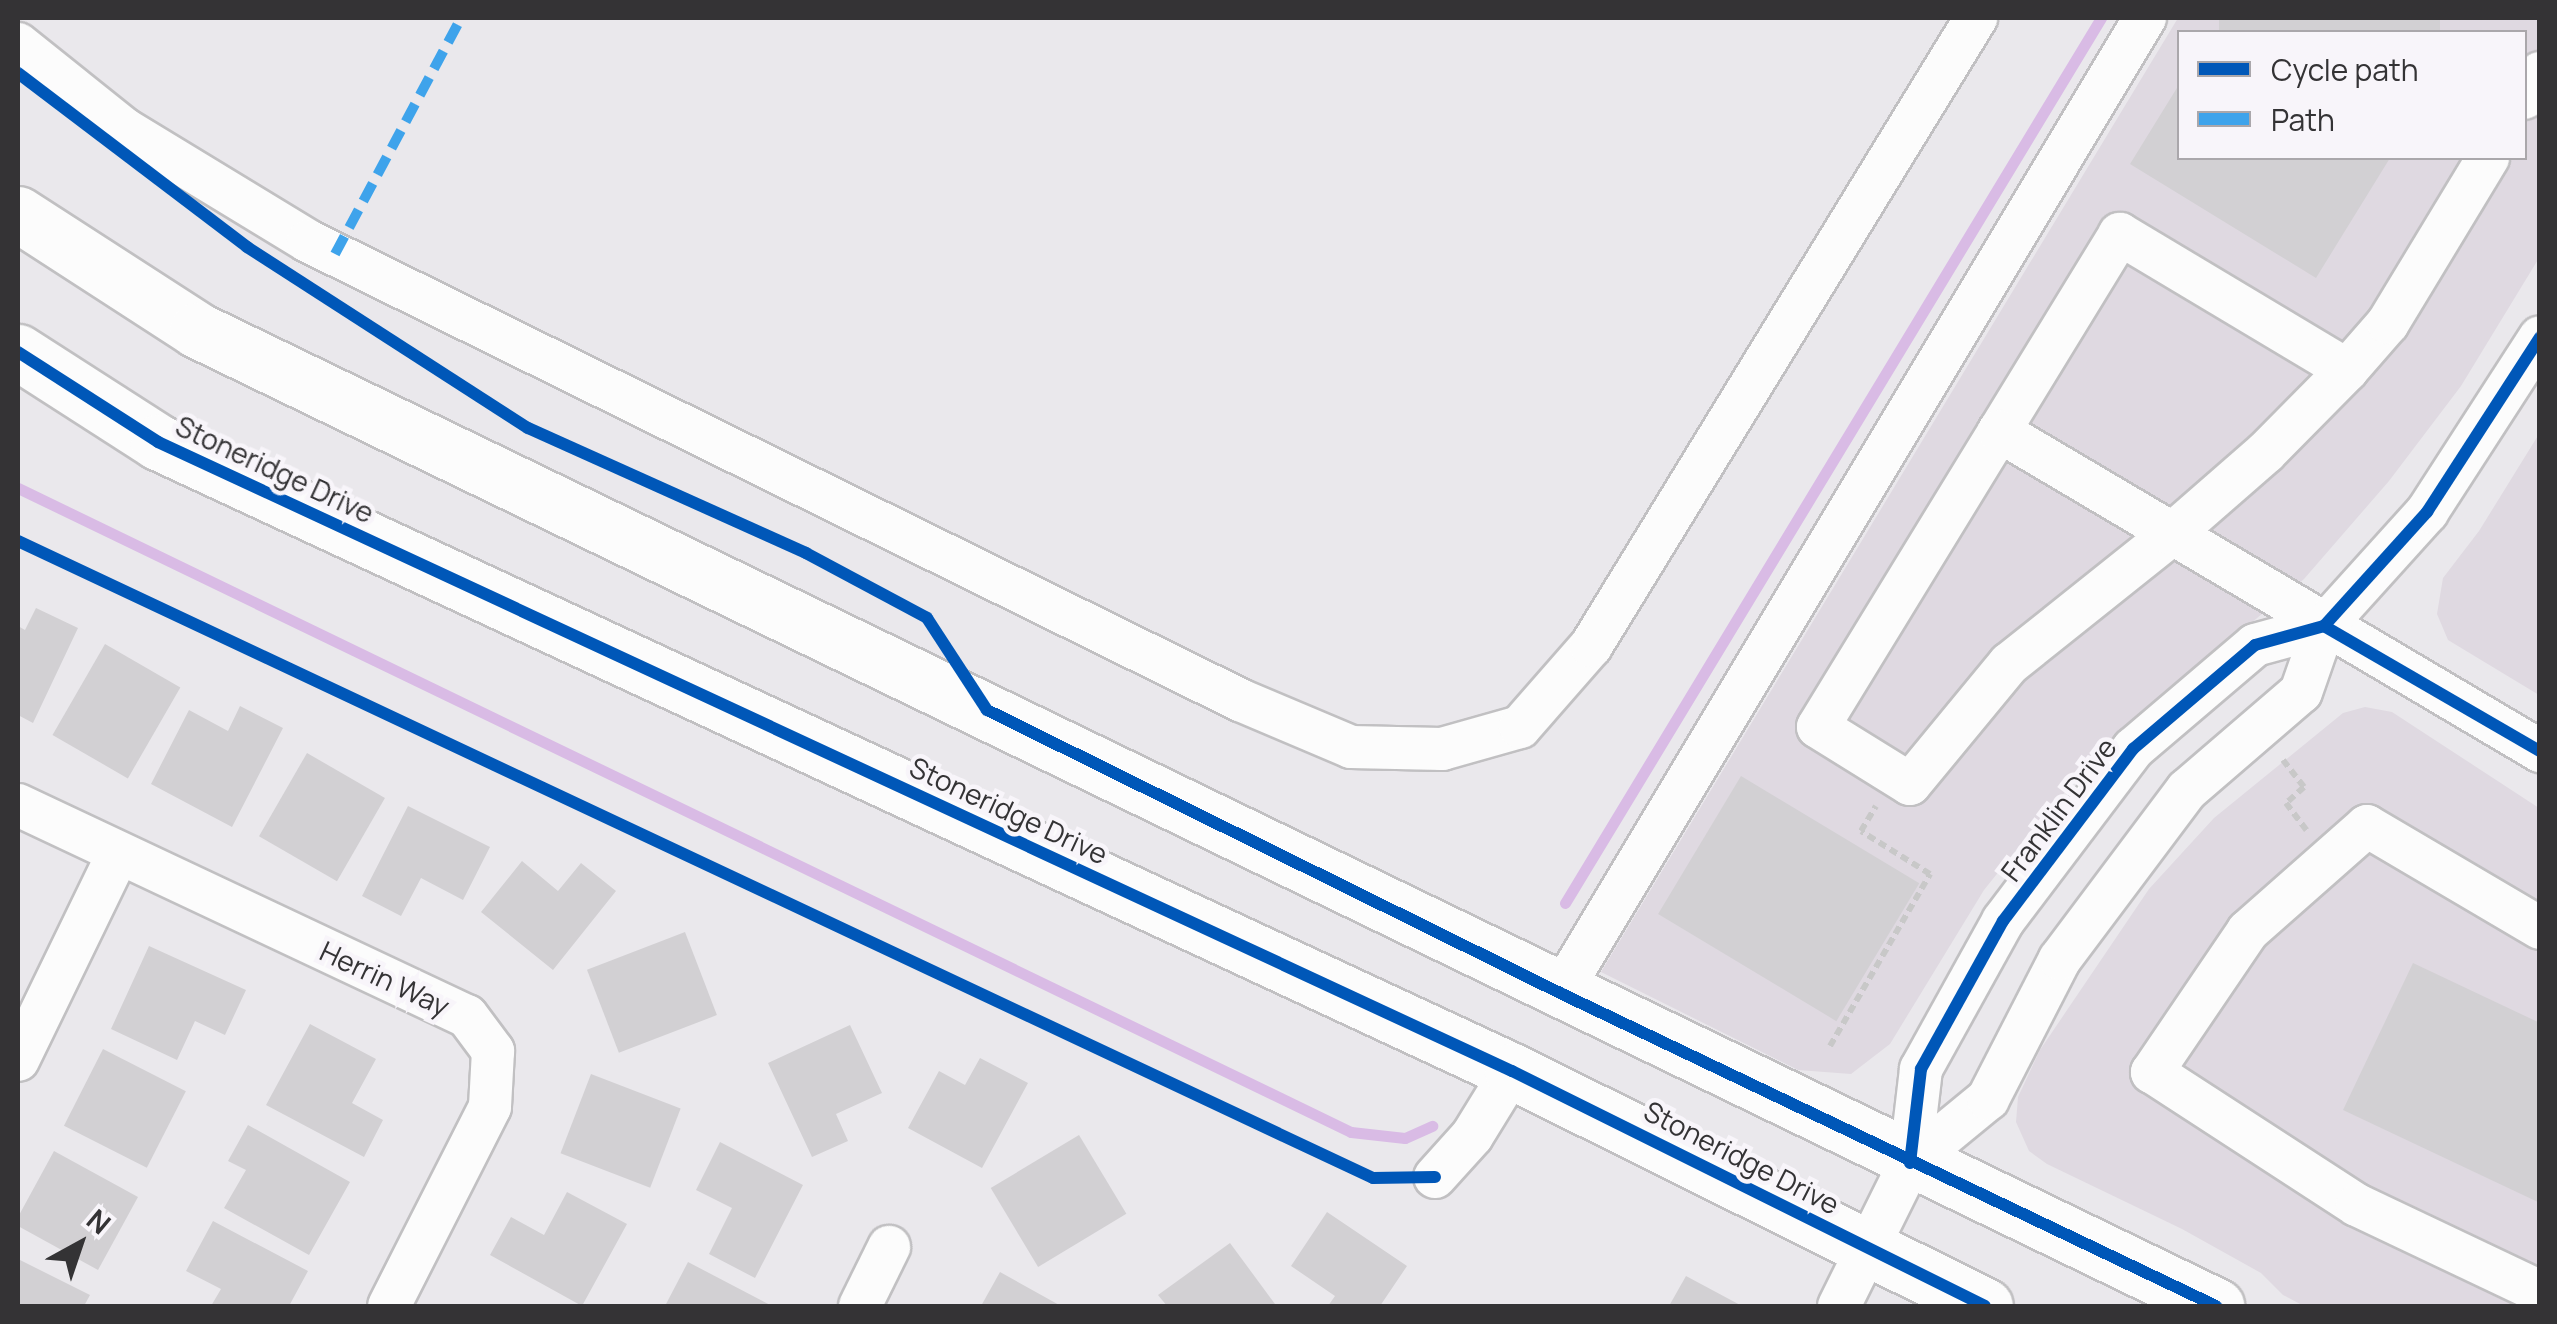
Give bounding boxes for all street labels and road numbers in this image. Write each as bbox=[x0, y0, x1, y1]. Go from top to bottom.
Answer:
street label: Stoneridge Drive bbox=[171, 408, 379, 530]
street label: Franklin Drive bbox=[1993, 731, 2123, 887]
street label: Stoneridge Drive bbox=[905, 749, 1113, 871]
street label: Herrin Way bbox=[315, 933, 455, 1023]
street label: Stoneridge Drive bbox=[1639, 1093, 1845, 1221]

